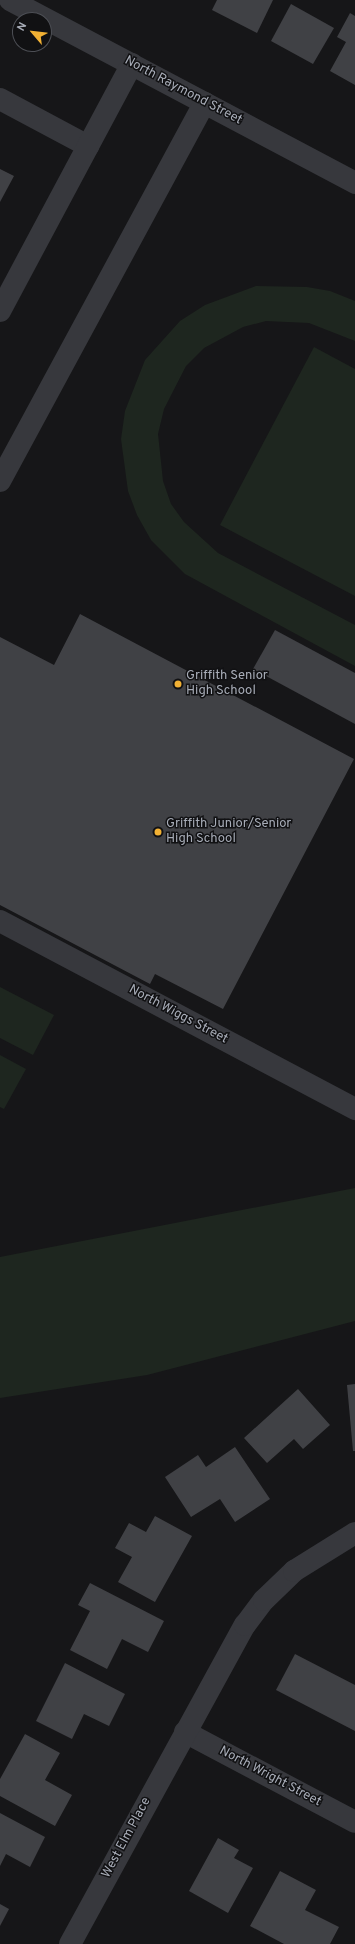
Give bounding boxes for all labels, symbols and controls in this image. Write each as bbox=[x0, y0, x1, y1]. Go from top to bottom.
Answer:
north arrow bbox=[12, 12, 52, 52]
text: N bbox=[14, 20, 30, 34]
street label: North Raymond Street bbox=[121, 53, 245, 129]
place label: Griffith Senior High School bbox=[186, 669, 268, 700]
marker: Griffith Senior High School bbox=[173, 679, 183, 689]
place label: Griffith Junior/Senior High School bbox=[166, 817, 291, 848]
marker: Griffith Junior/Senior High School bbox=[153, 827, 163, 837]
street label: North Wiggs Street bbox=[126, 982, 230, 1048]
street label: North Wright Street bbox=[216, 1743, 324, 1811]
street label: West Elm Place bbox=[99, 1795, 155, 1881]

